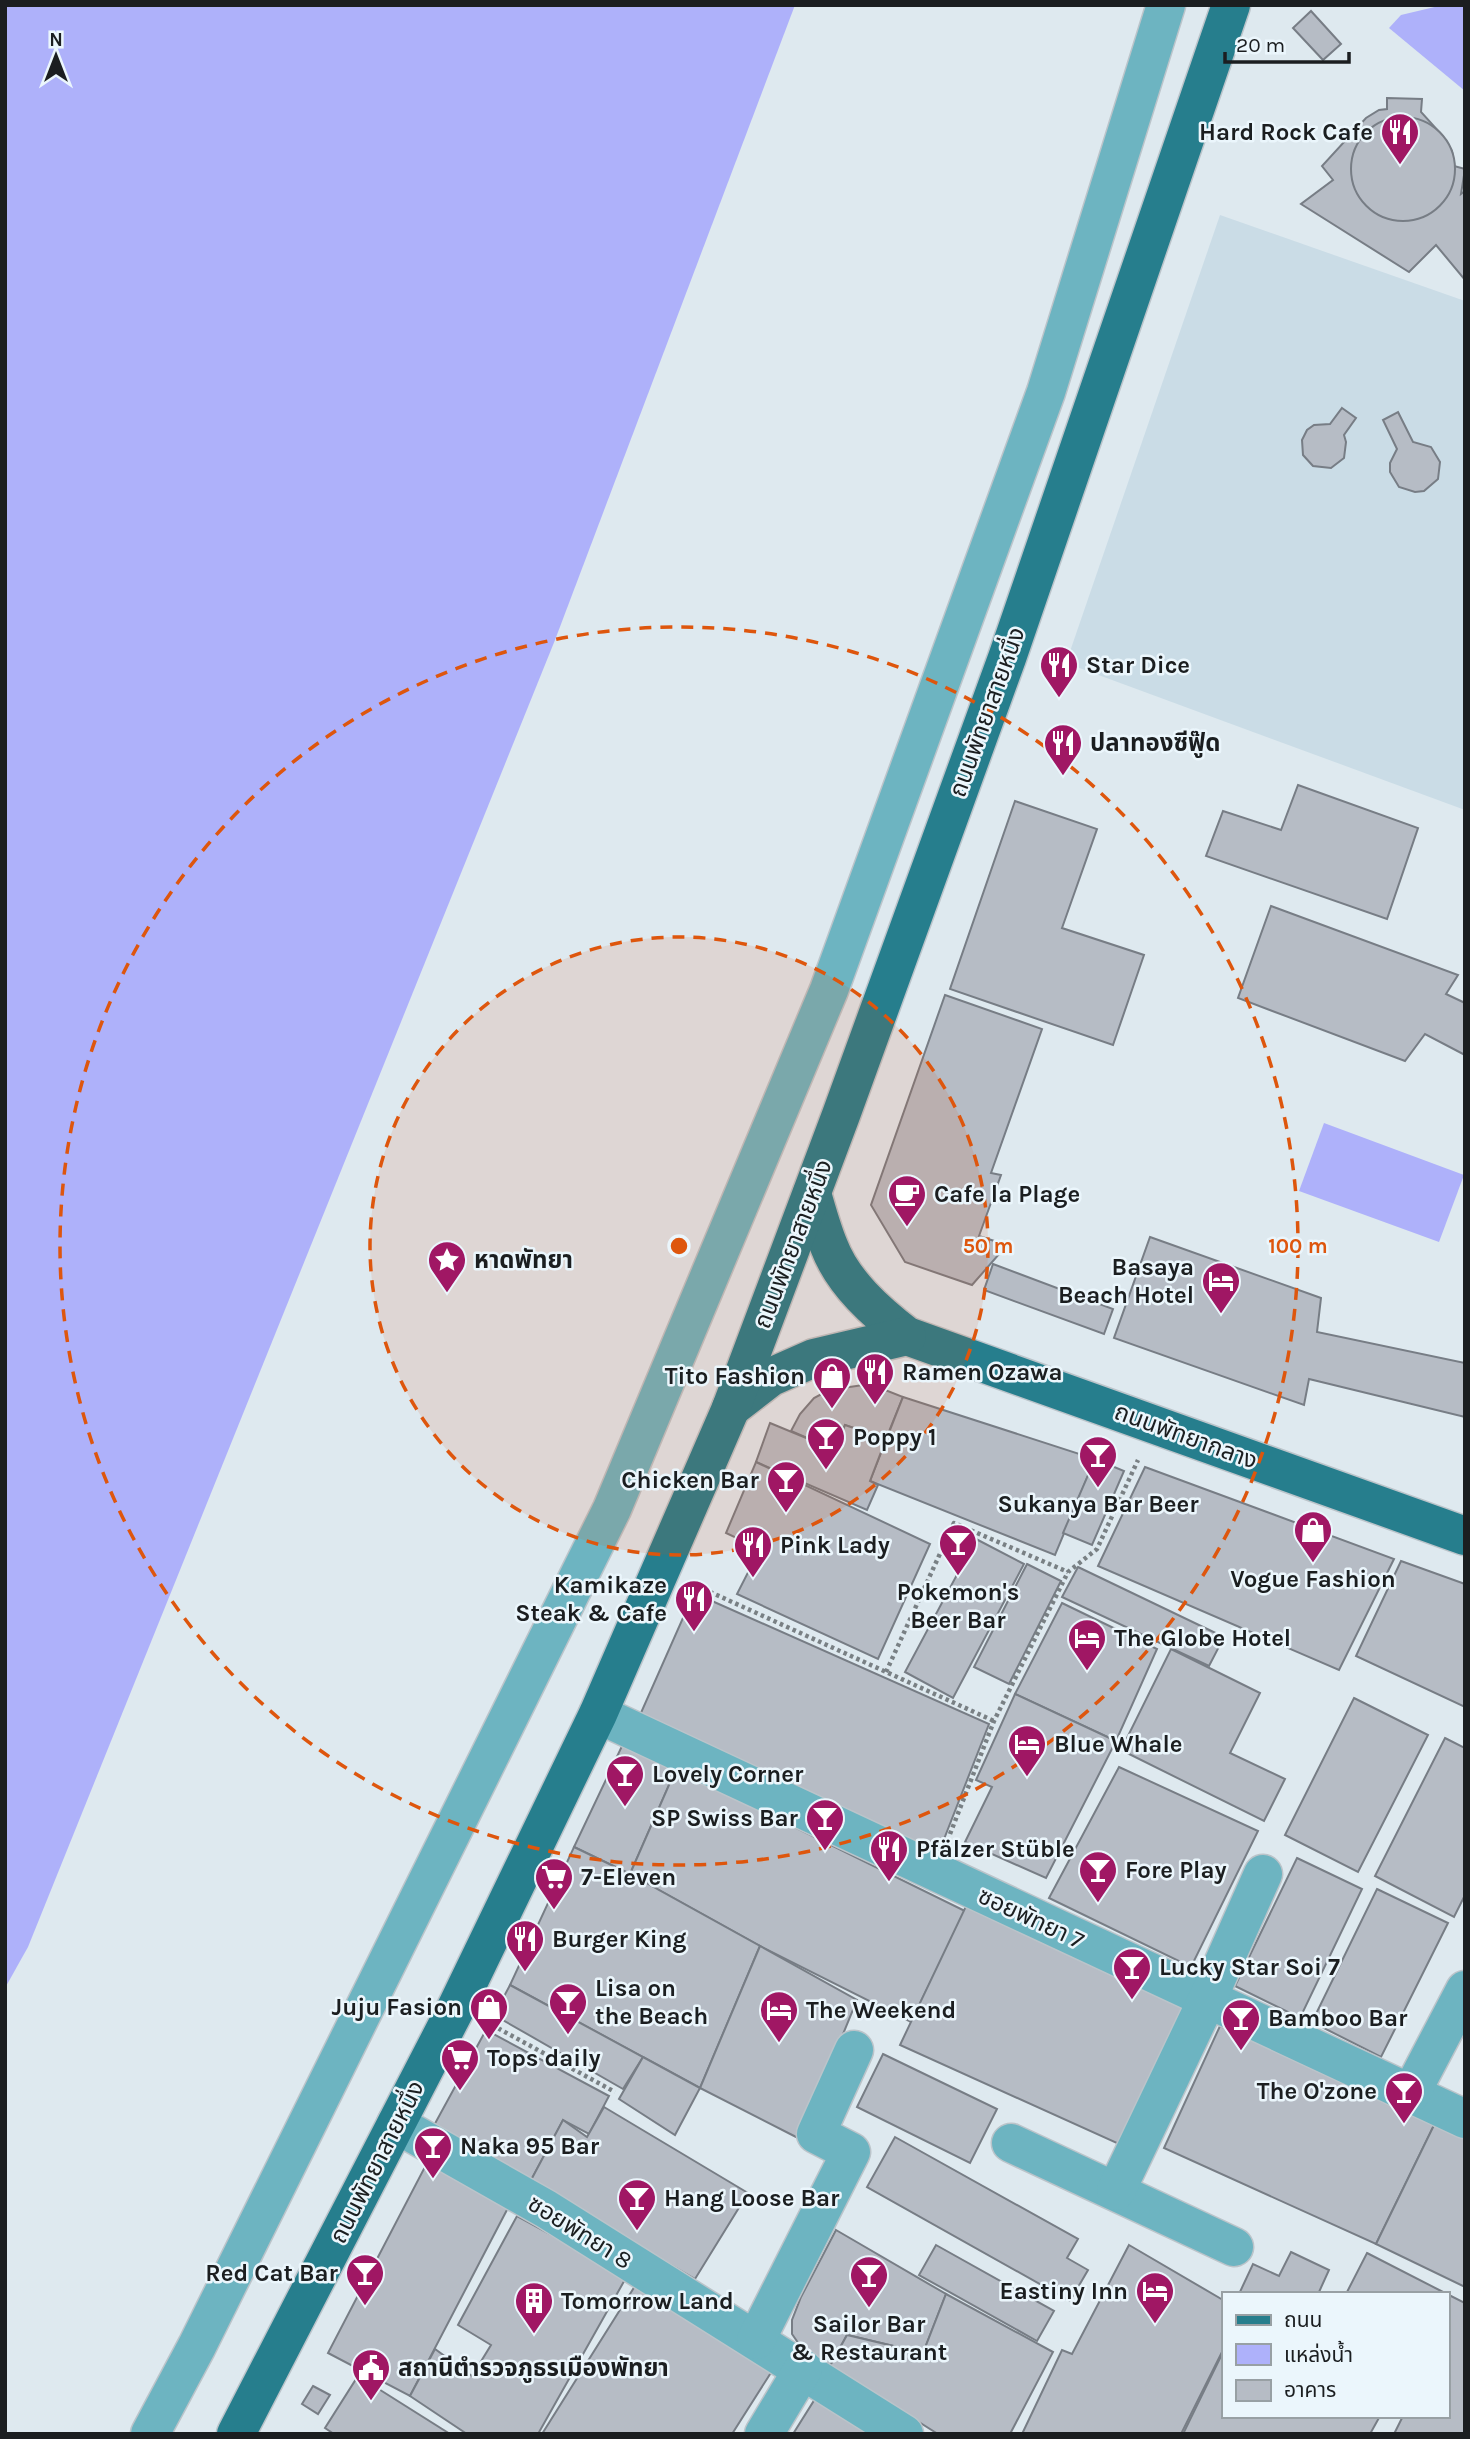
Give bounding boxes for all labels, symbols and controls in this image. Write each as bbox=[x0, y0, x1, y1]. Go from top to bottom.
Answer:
north arrow bbox=[21, 21, 91, 91]
scale bar bbox=[1225, 21, 1349, 65]
text: N bbox=[49, 29, 63, 51]
text: 20 m bbox=[1236, 33, 1285, 57]
restaurant icon: Hard Rock Cafe bbox=[1379, 111, 1421, 166]
place label: Hard Rock Cafe bbox=[1199, 118, 1373, 146]
street label: ถนนพัทยาสายหนึ่ง bbox=[940, 622, 1031, 801]
restaurant icon: Star Dice bbox=[1038, 644, 1080, 699]
place label: Star Dice bbox=[1086, 651, 1190, 679]
restaurant icon: ปลาทองซีฟู๊ด bbox=[1042, 722, 1084, 777]
place label: ปลาทองซีฟู๊ด bbox=[1090, 729, 1220, 758]
street label: ถนนพัทยาสายหนึ่ง bbox=[745, 1155, 838, 1332]
cafe icon: Cafe la Plage bbox=[886, 1173, 928, 1228]
place label: Cafe la Plage bbox=[934, 1180, 1080, 1208]
centre of rings bbox=[667, 1234, 691, 1258]
text: 50 m bbox=[963, 1234, 1013, 1258]
text: 100 m bbox=[1268, 1234, 1328, 1258]
place icon: หาดพัทยา bbox=[426, 1239, 468, 1294]
place label: หาดพัทยา bbox=[474, 1246, 573, 1274]
place label: Basaya Beach Hotel bbox=[1058, 1253, 1194, 1309]
hotel icon: Basaya Beach Hotel bbox=[1200, 1260, 1242, 1315]
restaurant icon: Ramen Ozawa bbox=[854, 1351, 896, 1406]
shop icon: Tito Fashion bbox=[811, 1355, 853, 1410]
place label: Ramen Ozawa bbox=[902, 1358, 1063, 1386]
place label: Tito Fashion bbox=[665, 1362, 805, 1390]
street label: ถนนพัทยากลาง bbox=[1111, 1397, 1261, 1475]
bar icon: Poppy 1 bbox=[805, 1416, 847, 1471]
place label: Poppy 1 bbox=[853, 1423, 937, 1451]
bar icon: Sukanya Bar Beer bbox=[1077, 1434, 1119, 1489]
bar icon: Chicken Bar bbox=[765, 1459, 807, 1514]
place label: Chicken Bar bbox=[621, 1466, 760, 1494]
place label: Sukanya Bar Beer bbox=[997, 1490, 1199, 1518]
shop icon: Vogue Fashion bbox=[1292, 1509, 1334, 1564]
bar icon: Pokemon's Beer Bar bbox=[937, 1522, 979, 1577]
restaurant icon: Pink Lady bbox=[732, 1524, 774, 1579]
place label: Pink Lady bbox=[780, 1531, 890, 1559]
place label: Vogue Fashion bbox=[1230, 1565, 1396, 1593]
place label: Kamikaze Steak & Cafe bbox=[515, 1571, 667, 1627]
restaurant icon: Kamikaze Steak & Cafe bbox=[673, 1578, 715, 1633]
place label: Pokemon's Beer Bar bbox=[897, 1578, 1019, 1634]
hotel icon: The Globe Hotel bbox=[1066, 1617, 1108, 1672]
place label: The Globe Hotel bbox=[1114, 1624, 1291, 1652]
hotel icon: Blue Whale bbox=[1006, 1723, 1048, 1778]
place label: Blue Whale bbox=[1054, 1730, 1182, 1758]
bar icon: Lovely Corner bbox=[604, 1753, 646, 1808]
place label: Lovely Corner bbox=[652, 1760, 804, 1788]
bar icon: SP Swiss Bar bbox=[804, 1797, 846, 1852]
place label: SP Swiss Bar bbox=[651, 1804, 799, 1832]
restaurant icon: Pfälzer Stüble bbox=[868, 1828, 910, 1883]
place label: Pfälzer Stüble bbox=[916, 1835, 1075, 1863]
bar icon: Fore Play bbox=[1077, 1849, 1119, 1904]
supermarket icon: 7-Eleven bbox=[533, 1856, 575, 1911]
place label: Fore Play bbox=[1125, 1856, 1227, 1884]
place label: 7-Eleven bbox=[581, 1863, 676, 1891]
street label: ซอยพัทยา 7 bbox=[974, 1881, 1088, 1955]
restaurant icon: Burger King bbox=[504, 1918, 546, 1973]
place label: Burger King bbox=[552, 1925, 687, 1953]
bar icon: Lucky Star Soi 7 bbox=[1111, 1946, 1153, 2001]
place label: Lucky Star Soi 7 bbox=[1159, 1953, 1340, 1981]
place label: Lisa on the Beach bbox=[595, 1974, 708, 2030]
bar icon: Lisa on the Beach bbox=[547, 1981, 589, 2036]
shop icon: Juju Fasion bbox=[468, 1986, 510, 2041]
hotel icon: The Weekend bbox=[758, 1989, 800, 2044]
place label: Juju Fasion bbox=[331, 1993, 462, 2021]
place label: The Weekend bbox=[806, 1996, 956, 2024]
bar icon: Bamboo Bar bbox=[1220, 1997, 1262, 2052]
place label: Bamboo Bar bbox=[1268, 2004, 1408, 2032]
supermarket icon: Tops daily bbox=[439, 2037, 481, 2092]
place label: Tops daily bbox=[487, 2044, 601, 2072]
bar icon: The O'zone bbox=[1383, 2070, 1425, 2125]
street label: ถนนพัทยาสายหนึ่ง bbox=[321, 2075, 430, 2248]
place label: The O'zone bbox=[1257, 2077, 1377, 2105]
bar icon: Naka 95 Bar bbox=[412, 2125, 454, 2180]
place label: Naka 95 Bar bbox=[460, 2132, 600, 2160]
bar icon: Hang Loose Bar bbox=[616, 2177, 658, 2232]
place label: Hang Loose Bar bbox=[664, 2184, 840, 2212]
street label: ซอยพัทยา 8 bbox=[523, 2189, 637, 2275]
bar icon: Red Cat Bar bbox=[344, 2252, 386, 2307]
bar icon: Sailor Bar & Restaurant bbox=[848, 2254, 890, 2309]
place label: Red Cat Bar bbox=[205, 2259, 339, 2287]
hotel icon: Eastiny Inn bbox=[1134, 2270, 1176, 2325]
place label: Eastiny Inn bbox=[1000, 2277, 1128, 2305]
building icon: Tomorrow Land bbox=[513, 2280, 555, 2335]
place label: Tomorrow Land bbox=[561, 2287, 734, 2315]
legend bbox=[1222, 2292, 1449, 2418]
text: ถนน bbox=[1284, 2308, 1322, 2332]
place label: Sailor Bar & Restaurant bbox=[791, 2310, 947, 2366]
text: แหล่งน้ำ bbox=[1284, 2340, 1353, 2367]
public building icon: สถานีตำรวจภูธรเมืองพัทยา bbox=[350, 2347, 392, 2402]
place label: สถานีตำรวจภูธรเมืองพัทยา bbox=[398, 2354, 669, 2383]
text: อาคาร bbox=[1284, 2378, 1336, 2402]

